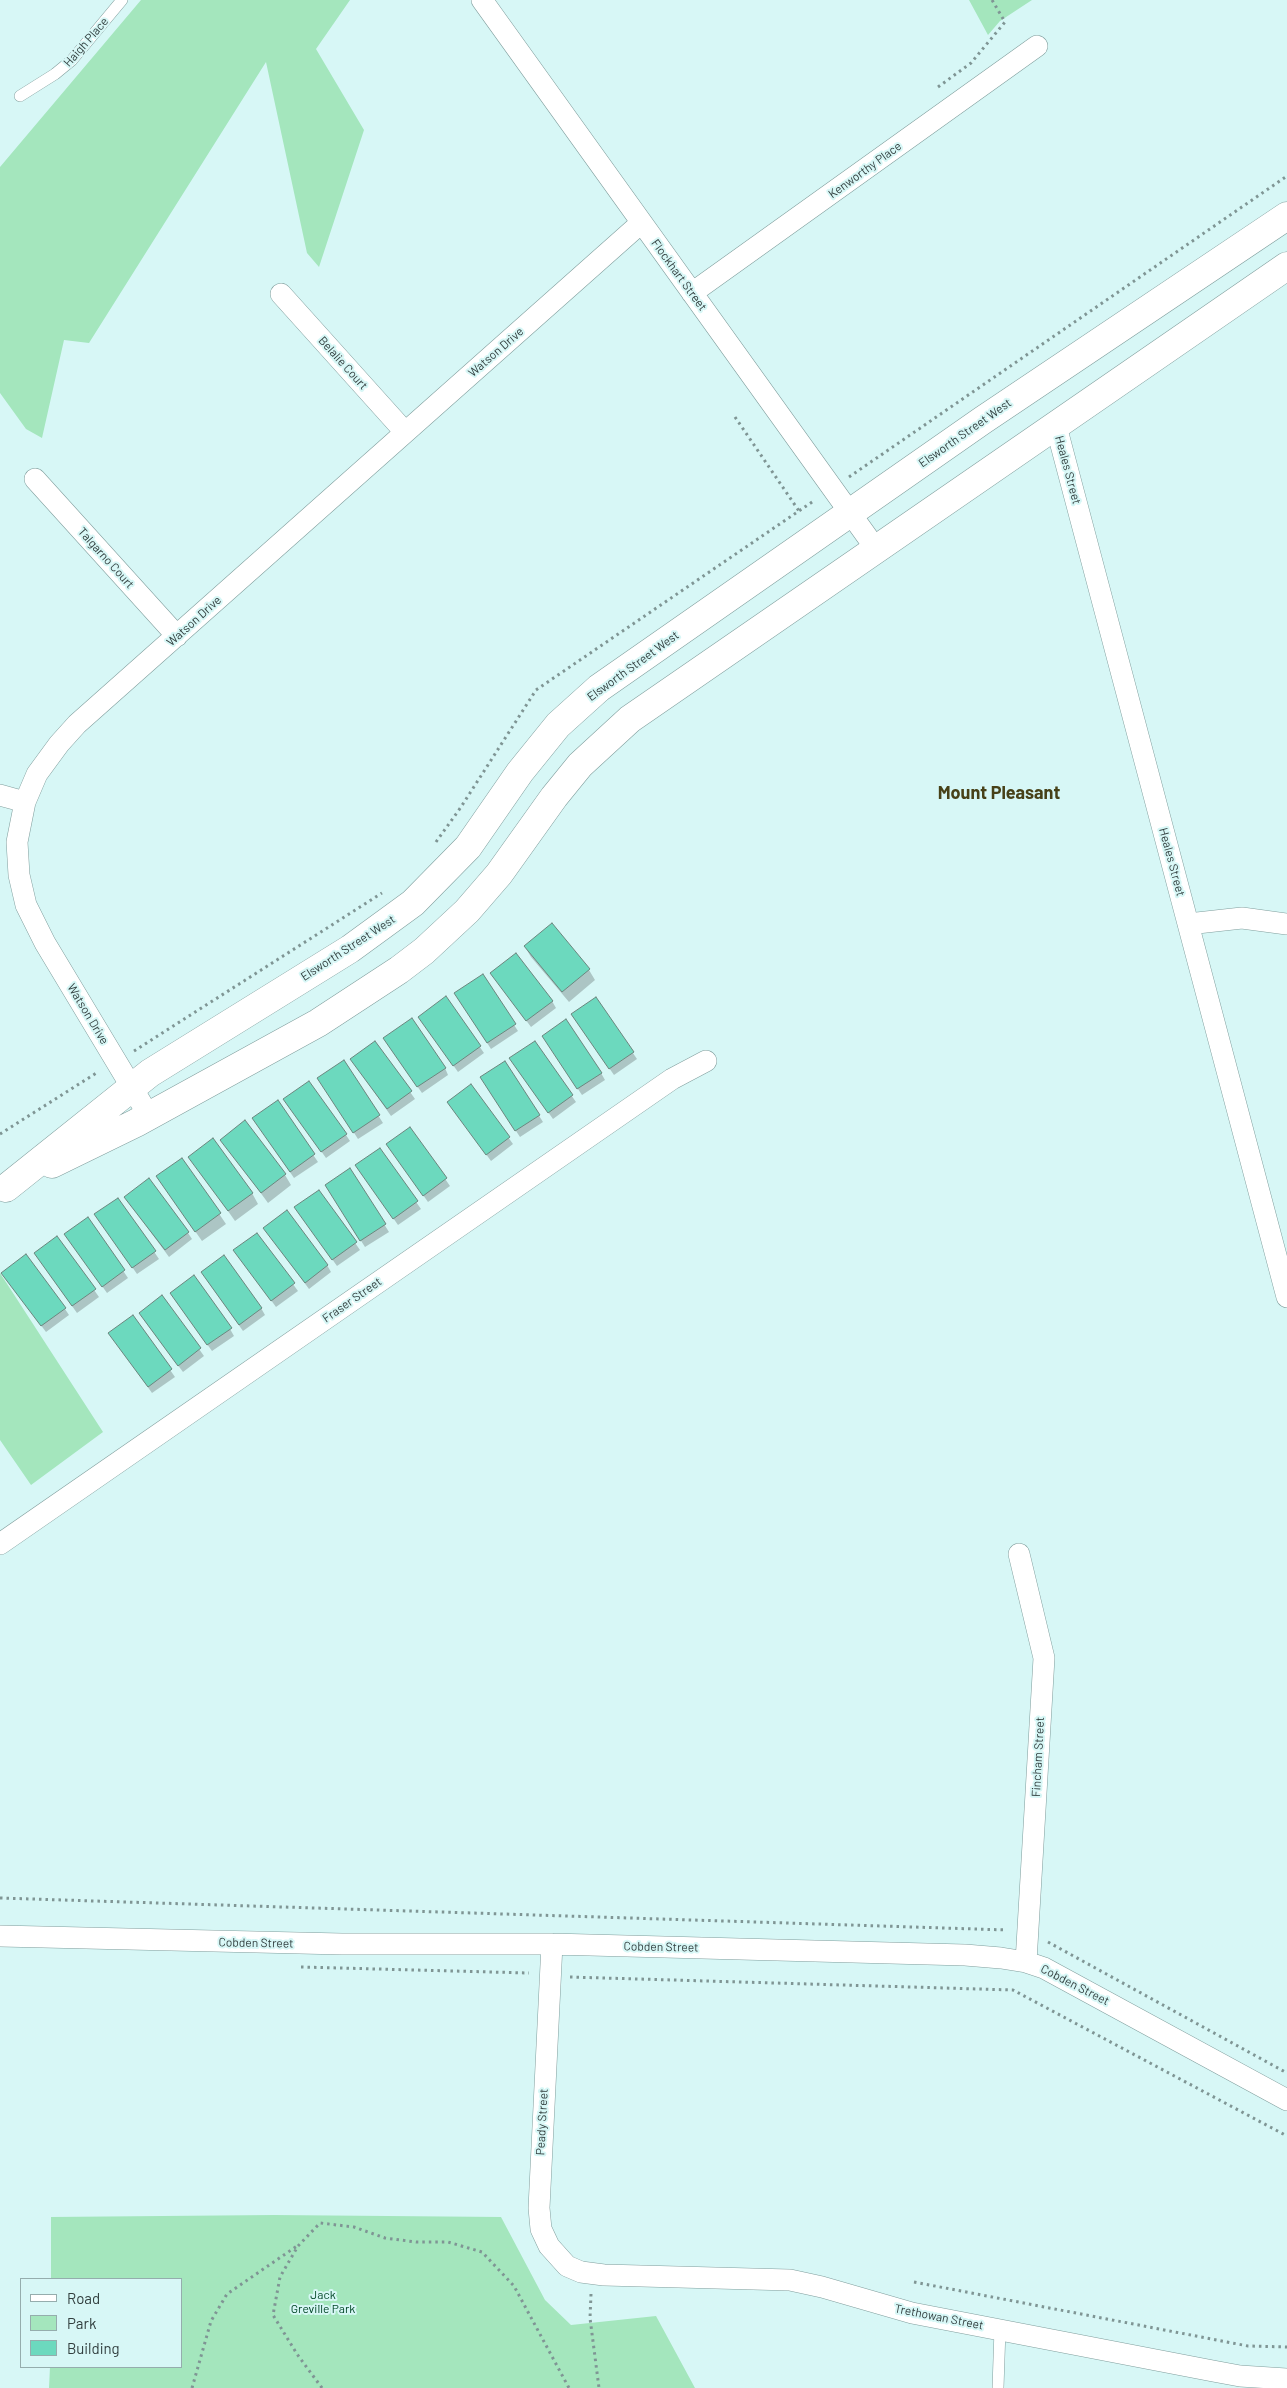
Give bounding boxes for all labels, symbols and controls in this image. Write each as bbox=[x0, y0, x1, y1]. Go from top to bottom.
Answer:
street label: Haigh Place bbox=[61, 14, 111, 70]
street label: Kenworthy Place bbox=[826, 139, 904, 201]
street label: Flockhart Street bbox=[648, 236, 710, 314]
street label: Watson Drive bbox=[465, 324, 527, 380]
street label: Belalie Court bbox=[315, 333, 371, 393]
street label: Elsworth Street West bbox=[916, 396, 1014, 470]
street label: Heales Street bbox=[1052, 434, 1084, 506]
street label: Talgarno Court bbox=[75, 525, 137, 591]
street label: Watson Drive bbox=[164, 593, 224, 649]
street label: Elsworth Street West bbox=[584, 628, 682, 704]
district label: Mount Pleasant bbox=[938, 782, 1060, 804]
street label: Heales Street bbox=[1156, 826, 1188, 898]
street label: Elsworth Street West bbox=[298, 912, 398, 984]
street label: Watson Drive bbox=[64, 981, 112, 1047]
street label: Fraser Street bbox=[320, 1274, 384, 1326]
street label: Fincham Street bbox=[1029, 1717, 1047, 1797]
street label: Cobden Street bbox=[218, 1935, 294, 1951]
street label: Cobden Street bbox=[623, 1939, 699, 1955]
street label: Cobden Street bbox=[1038, 1962, 1112, 2008]
street label: Peady Street bbox=[533, 2088, 551, 2156]
legend bbox=[20, 2278, 182, 2368]
park label: Jack Greville Park bbox=[291, 2288, 355, 2316]
text: Road bbox=[67, 2289, 100, 2307]
street label: Trethowan Street bbox=[893, 2301, 985, 2333]
text: Park bbox=[67, 2314, 96, 2332]
text: Building bbox=[67, 2339, 120, 2357]

